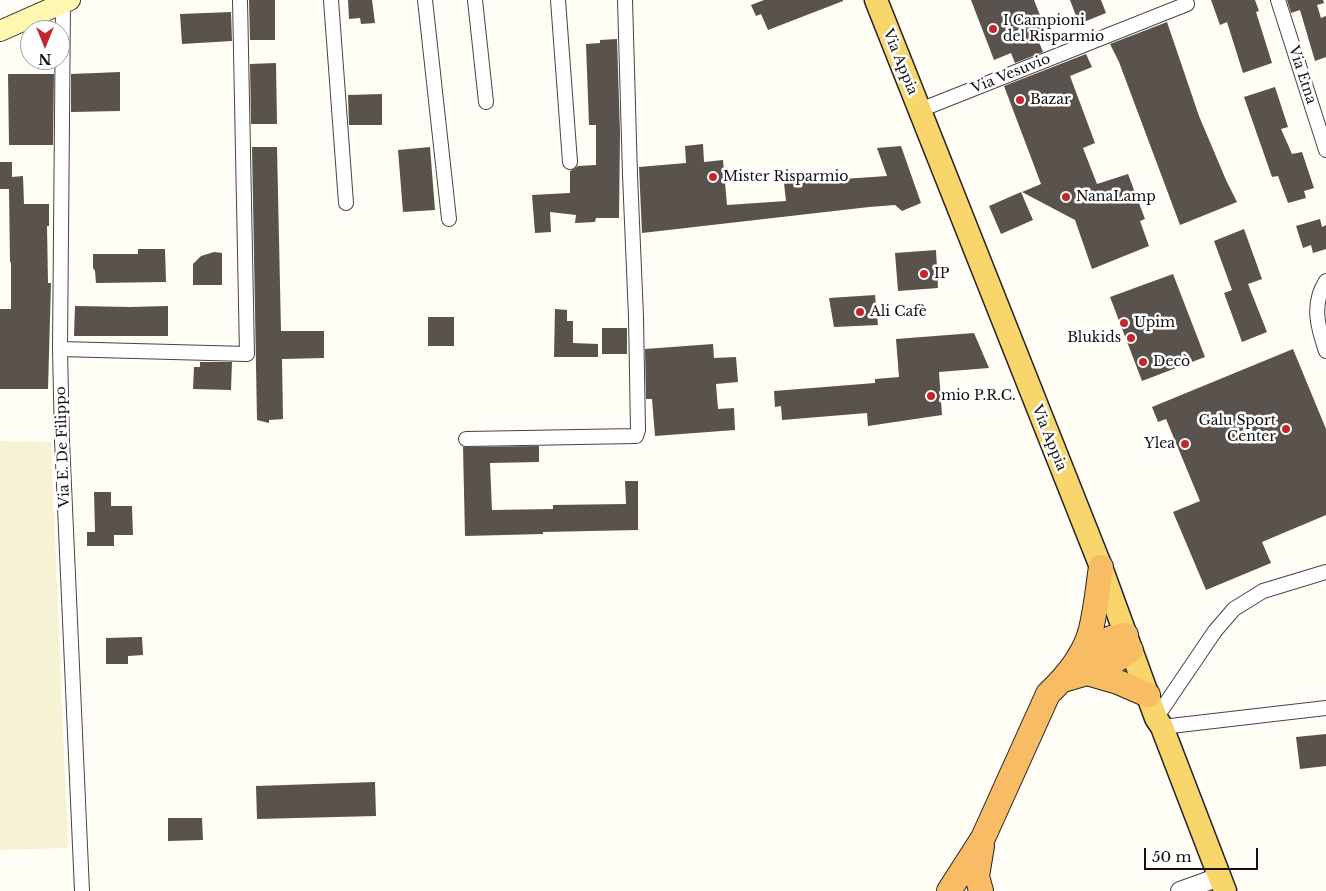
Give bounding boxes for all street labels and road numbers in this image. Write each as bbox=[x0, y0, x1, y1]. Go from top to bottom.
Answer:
street label: Via Appia bbox=[879, 27, 921, 97]
street label: Via Etna bbox=[1285, 44, 1319, 106]
street label: Via Vesuvio bbox=[969, 51, 1053, 97]
street label: Via E. De Filippo bbox=[52, 386, 74, 508]
street label: Via Appia bbox=[1028, 403, 1070, 473]

